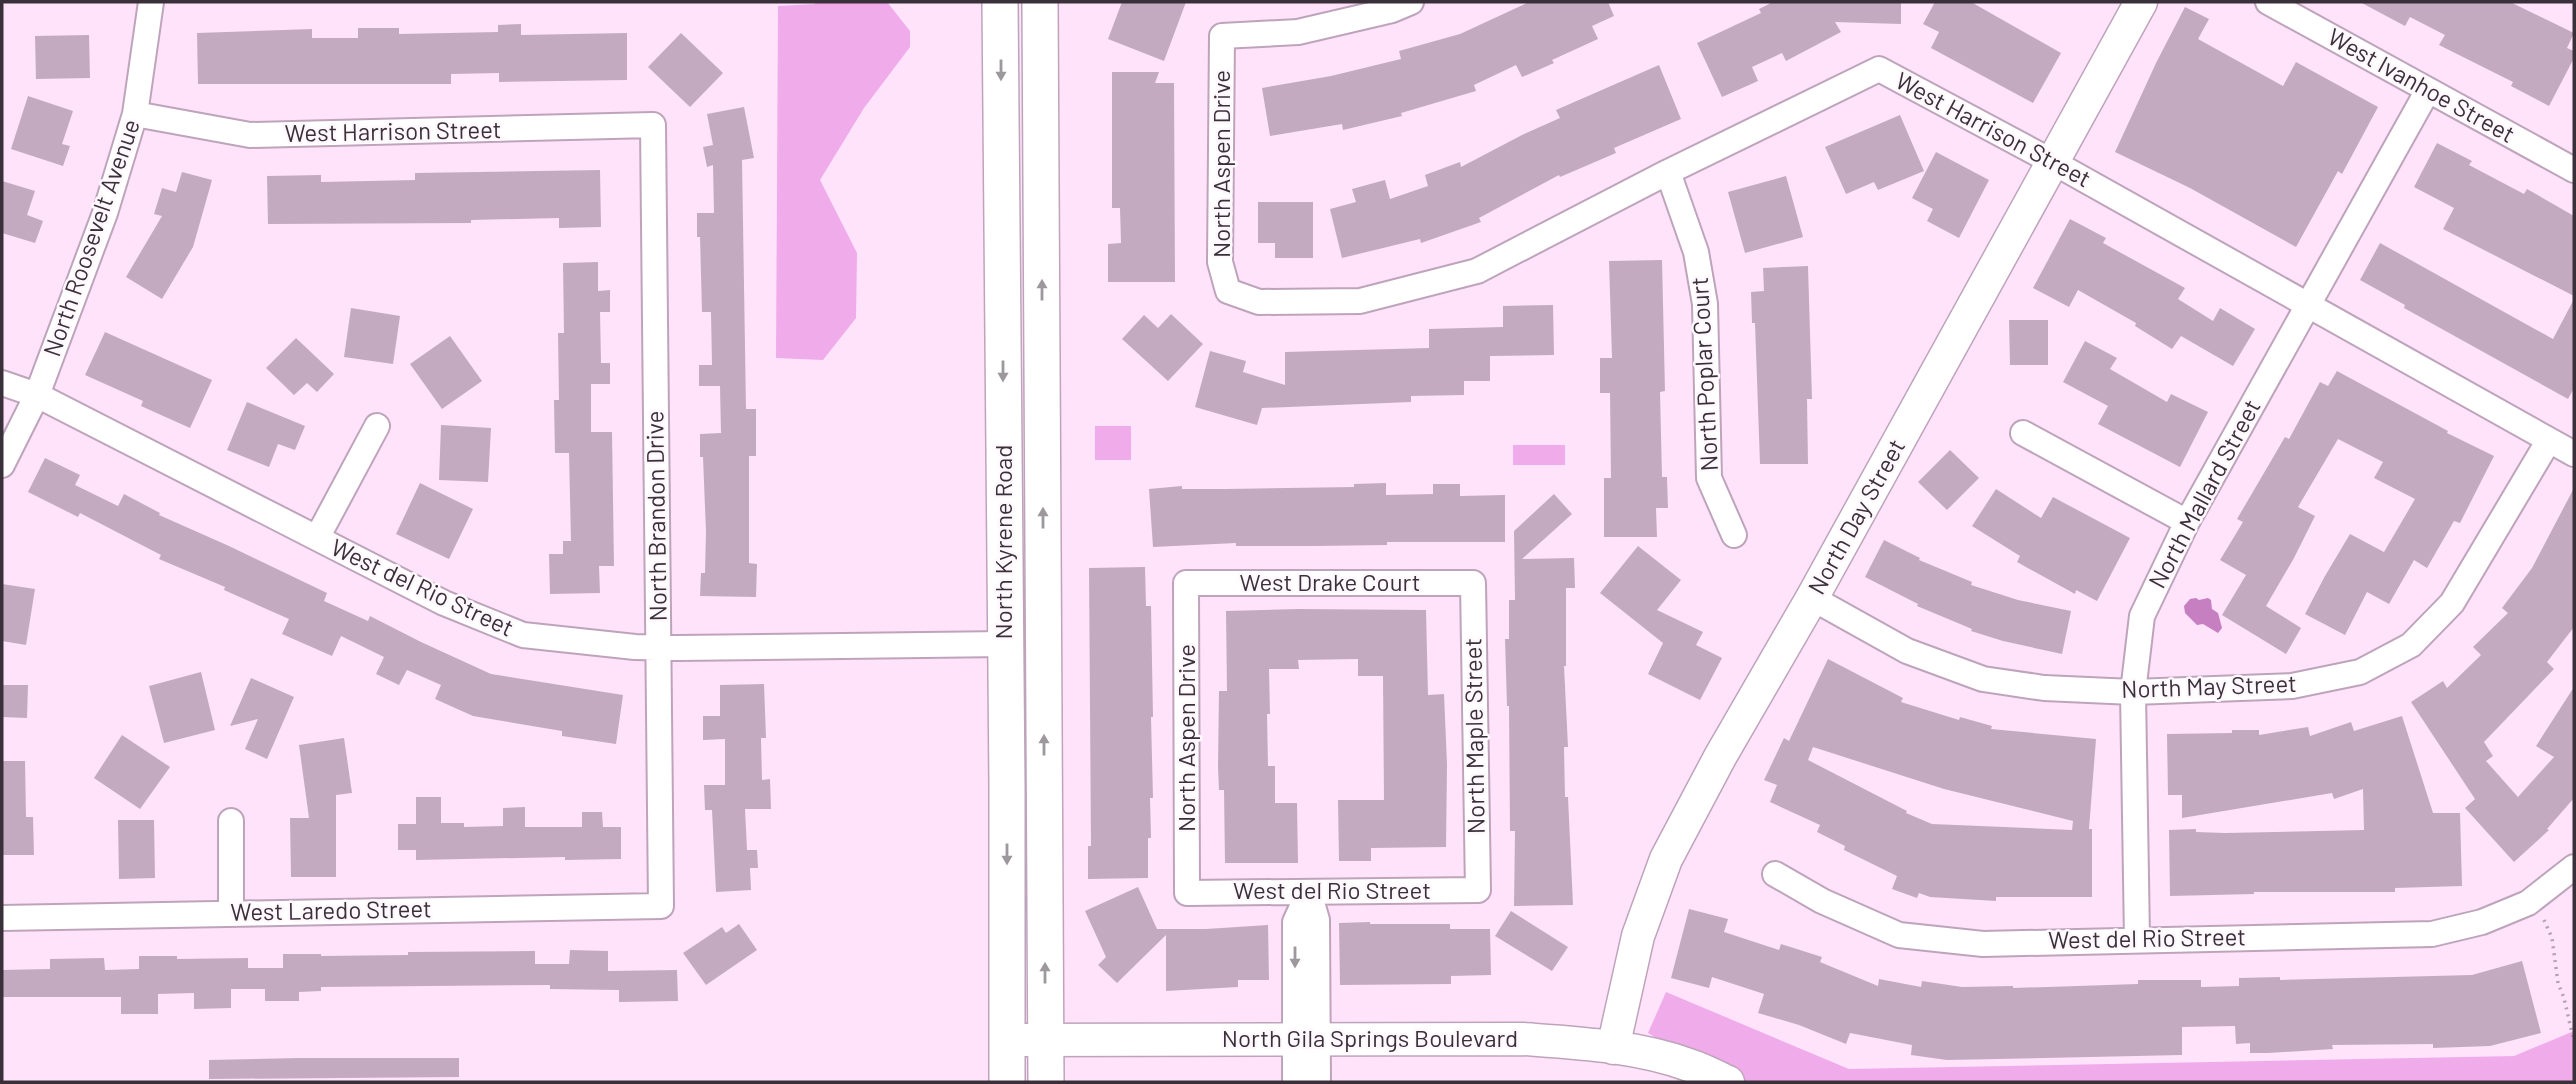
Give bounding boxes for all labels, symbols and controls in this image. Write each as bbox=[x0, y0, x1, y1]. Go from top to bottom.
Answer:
street label: West Ivanhoe Street bbox=[2323, 21, 2520, 148]
one-way arrow bbox=[995, 59, 1007, 81]
street label: West Harrison Street bbox=[1891, 65, 2096, 192]
street label: North Aspen Drive bbox=[1206, 70, 1235, 258]
street label: West Harrison Street bbox=[284, 114, 502, 147]
street label: North Roosevelt Avenue bbox=[36, 115, 145, 360]
street label: North Poplar Court bbox=[1684, 276, 1723, 472]
one-way arrow bbox=[1036, 279, 1048, 301]
one-way arrow bbox=[997, 360, 1009, 382]
street label: North Mallard Street bbox=[2142, 394, 2266, 593]
street label: North Brandon Drive bbox=[639, 410, 672, 622]
street label: North Day Street bbox=[1801, 434, 1910, 599]
street label: North Kyrene Road bbox=[988, 445, 1017, 639]
one-way arrow bbox=[1037, 506, 1049, 528]
street label: West del Rio Street bbox=[327, 532, 518, 642]
street label: West Drake Court bbox=[1240, 567, 1420, 596]
street label: North Maple Street bbox=[1457, 638, 1490, 834]
street label: North Aspen Drive bbox=[1171, 644, 1200, 832]
street label: North May Street bbox=[2121, 668, 2297, 703]
one-way arrow bbox=[1038, 734, 1050, 756]
one-way arrow bbox=[1001, 844, 1013, 866]
street label: West del Rio Street bbox=[1233, 875, 1431, 904]
street label: West Laredo Street bbox=[230, 893, 432, 926]
street label: West del Rio Street bbox=[2048, 921, 2246, 954]
one-way arrow bbox=[1289, 946, 1301, 968]
one-way arrow bbox=[1039, 961, 1051, 983]
street label: North Gila Springs Boulevard bbox=[1222, 1023, 1518, 1052]

